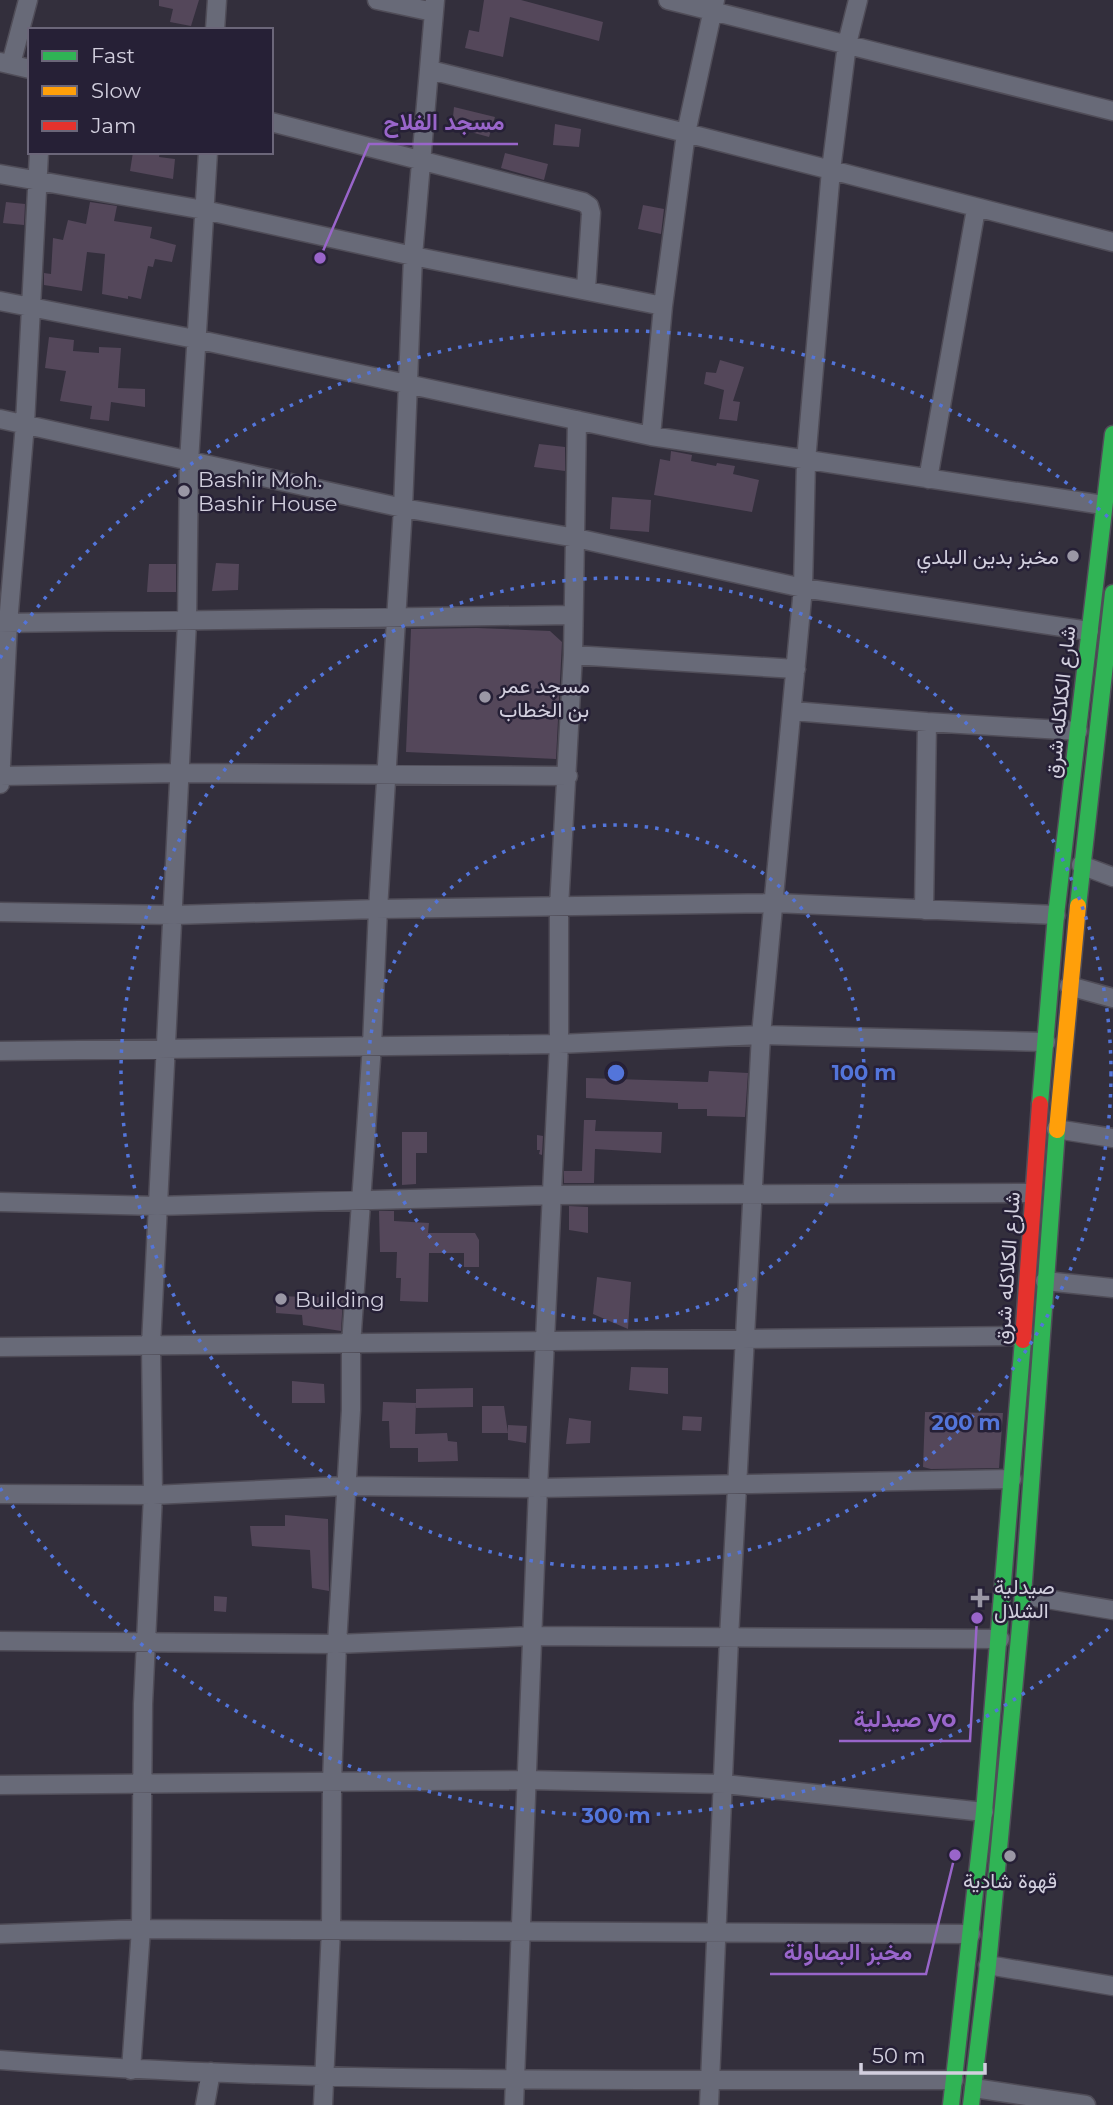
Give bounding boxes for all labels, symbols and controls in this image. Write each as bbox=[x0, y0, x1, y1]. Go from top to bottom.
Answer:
legend bbox=[28, 28, 273, 154]
text: Fast bbox=[91, 43, 135, 68]
text: Slow bbox=[91, 78, 141, 103]
callout: مسجد الفلاح bbox=[369, 100, 518, 144]
text: مسجد الفلاح bbox=[384, 108, 504, 138]
text: Jam bbox=[90, 113, 136, 138]
place label: Bashir Moh. Bashir House bbox=[198, 467, 338, 516]
marker: Bashir Moh. Bashir House bbox=[176, 483, 192, 499]
place label: مخبز بدين البلدي bbox=[916, 544, 1059, 574]
marker: مخبز بدين البلدي bbox=[1065, 548, 1081, 564]
street label: شارع الكلاكله شرق bbox=[1040, 625, 1082, 780]
place label: مسجد عمر بن الخطاب bbox=[498, 673, 590, 722]
marker: مسجد عمر بن الخطاب bbox=[477, 689, 493, 705]
text: 100 m bbox=[832, 1060, 896, 1085]
centre of rings bbox=[604, 1061, 628, 1085]
street label: شارع الكلاكله شرق bbox=[989, 1191, 1027, 1345]
place label: Building bbox=[295, 1287, 385, 1312]
marker: Building bbox=[273, 1291, 289, 1307]
text: 200 m bbox=[932, 1410, 1000, 1435]
place label: صيدلية الشلال bbox=[994, 1574, 1055, 1623]
marker: صيدلية الشلال bbox=[972, 1590, 988, 1606]
callout: صيدلية yo bbox=[839, 1697, 970, 1741]
text: صيدلية yo bbox=[854, 1705, 956, 1733]
text: 300 m bbox=[581, 1803, 650, 1828]
marker: قهوة شادية bbox=[1002, 1848, 1018, 1864]
place label: قهوة شادية bbox=[963, 1868, 1057, 1894]
callout: مخبز البصاولة bbox=[770, 1930, 926, 1974]
text: مخبز البصاولة bbox=[784, 1938, 912, 1967]
scale bar bbox=[861, 2032, 985, 2076]
text: 50 m bbox=[872, 2043, 926, 2068]

